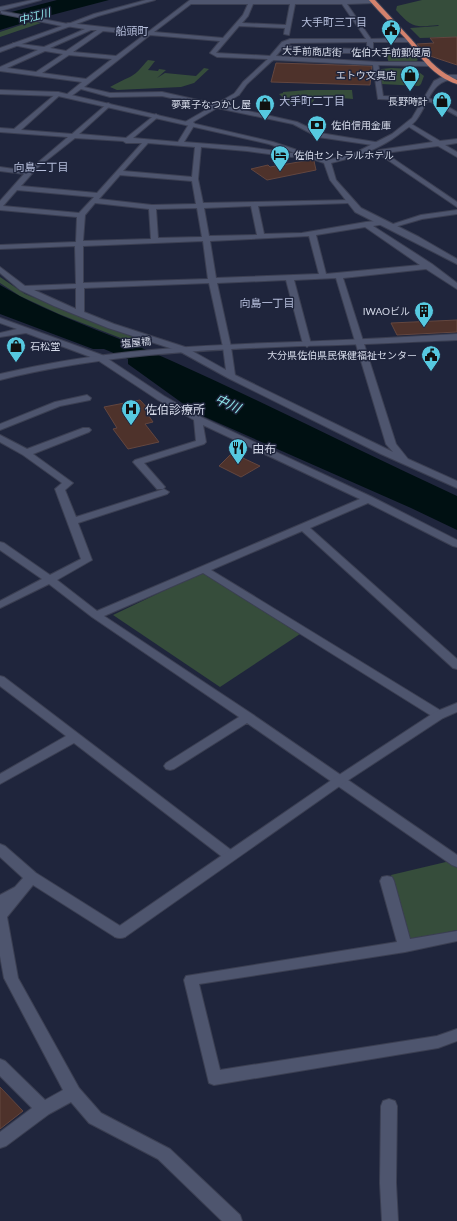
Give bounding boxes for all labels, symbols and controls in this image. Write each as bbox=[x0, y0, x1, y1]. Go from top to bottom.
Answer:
water label: 中江川 bbox=[16, 5, 53, 27]
district label: 大手町三丁目 bbox=[301, 15, 367, 28]
public building icon: 佐伯大手前郵便局 bbox=[380, 18, 402, 46]
district label: 船頭町 bbox=[116, 24, 149, 37]
street label: 大手前商店街 bbox=[282, 44, 342, 58]
place label: 佐伯大手前郵便局 bbox=[351, 46, 431, 58]
shop icon: エトウ文具店 bbox=[399, 64, 421, 92]
place label: エトウ文具店 bbox=[336, 69, 396, 81]
shop icon: 長野時計 bbox=[431, 90, 453, 118]
shop icon: 夢菓子なつかし屋 bbox=[254, 93, 276, 121]
district label: 大手町二丁目 bbox=[279, 94, 345, 107]
place label: 長野時計 bbox=[388, 95, 428, 107]
place label: 夢菓子なつかし屋 bbox=[171, 98, 251, 110]
bank icon: 佐伯信用金庫 bbox=[306, 114, 328, 142]
place label: 佐伯信用金庫 bbox=[331, 119, 391, 131]
hotel icon: 佐伯セントラルホテル bbox=[269, 144, 291, 172]
place label: 佐伯セントラルホテル bbox=[294, 149, 394, 161]
district label: 向島二丁目 bbox=[14, 160, 69, 173]
district label: 向島一丁目 bbox=[240, 296, 295, 309]
building icon: IWAOビル bbox=[413, 300, 435, 328]
place label: IWAOビル bbox=[363, 305, 410, 317]
street label: 塩屋橋 bbox=[120, 334, 152, 350]
shop icon: 石松堂 bbox=[5, 335, 27, 363]
place label: 石松堂 bbox=[30, 340, 60, 352]
public building icon: 大分県佐伯県民保健福祉センター bbox=[420, 344, 442, 372]
place label: 大分県佐伯県民保健福祉センター bbox=[267, 349, 417, 361]
water label: 中川 bbox=[213, 390, 245, 417]
hospital icon: 佐伯診療所 bbox=[120, 398, 142, 426]
place label: 佐伯診療所 bbox=[145, 402, 205, 417]
restaurant icon: 由布 bbox=[227, 437, 249, 465]
place label: 由布 bbox=[252, 441, 276, 456]

